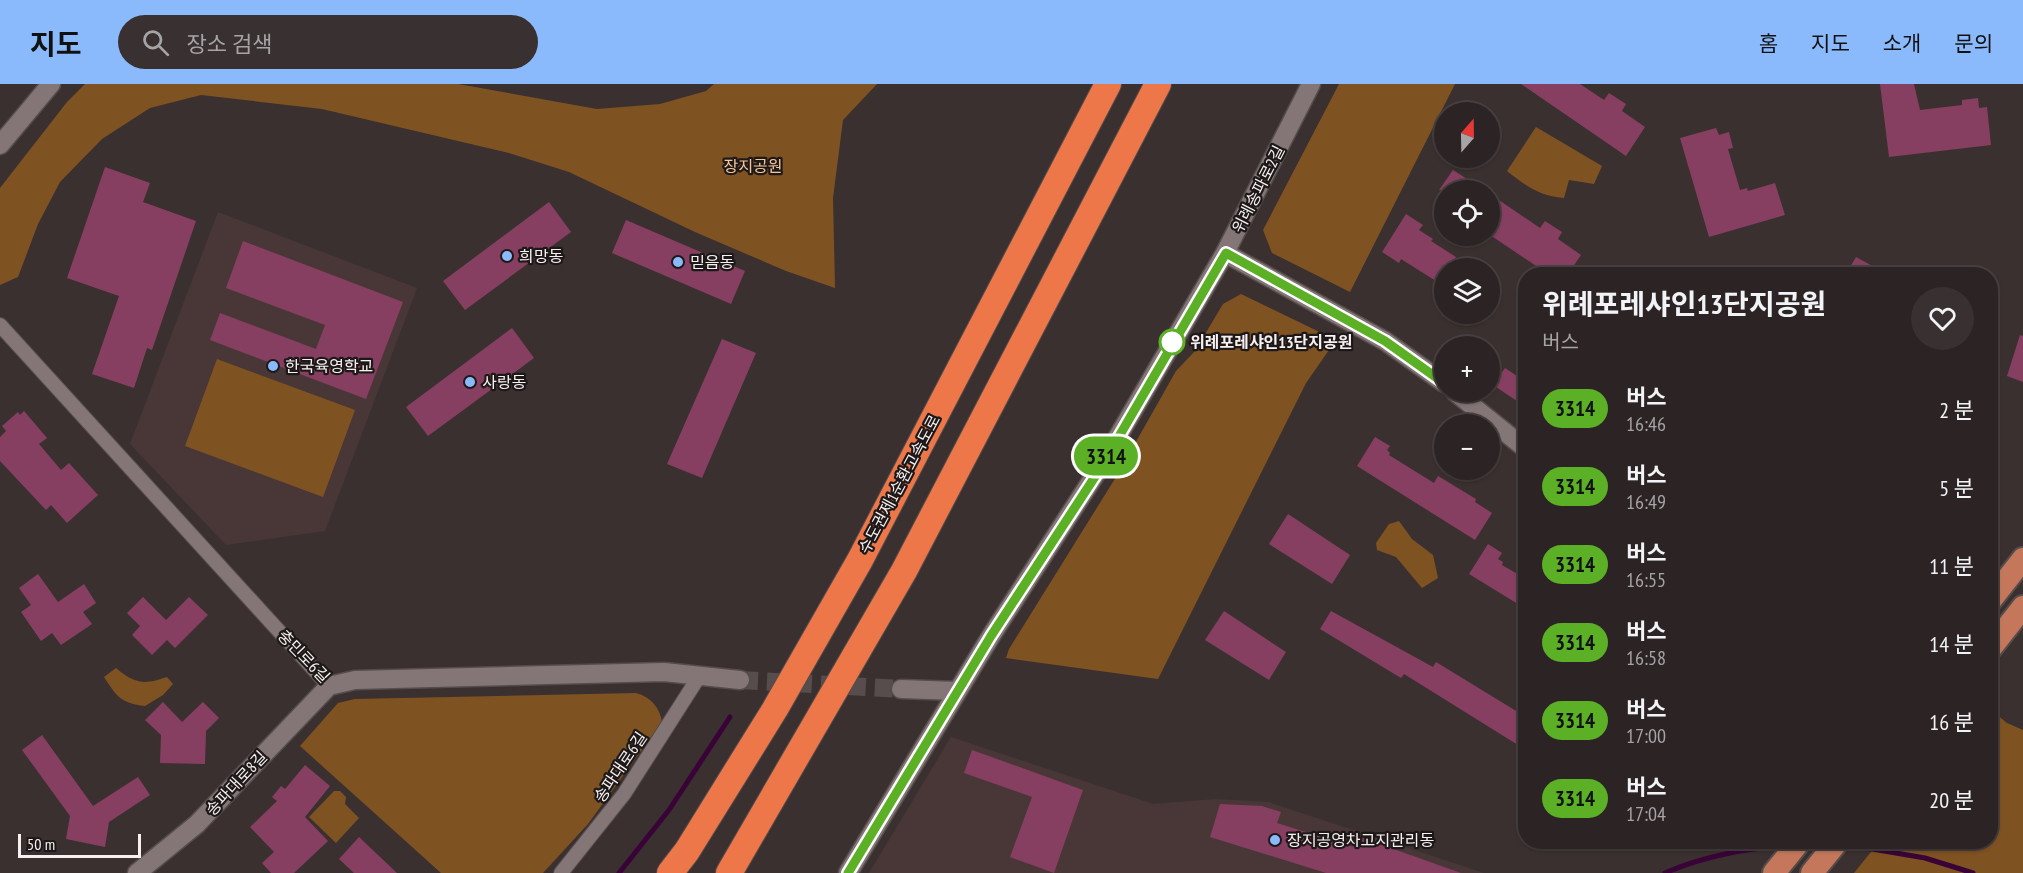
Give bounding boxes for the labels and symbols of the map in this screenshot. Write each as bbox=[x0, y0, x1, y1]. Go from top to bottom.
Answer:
north arrow bbox=[1434, 102, 1500, 168]
street label: 위례송파로2길 bbox=[1227, 142, 1289, 236]
park label: 장지공원 bbox=[724, 156, 782, 176]
place label: 희망동 bbox=[519, 246, 563, 266]
marker: 희망동 bbox=[500, 249, 514, 263]
place label: 믿음동 bbox=[690, 252, 734, 272]
marker: 믿음동 bbox=[671, 255, 685, 269]
marker: 위례포레샤인13단지공원 bbox=[1159, 329, 1185, 355]
place label: 위례포레샤인13단지공원 bbox=[1190, 332, 1353, 352]
place label: 한국육영학교 bbox=[285, 356, 373, 376]
marker: 한국육영학교 bbox=[266, 359, 280, 373]
place label: 사랑동 bbox=[482, 372, 526, 392]
marker: 사랑동 bbox=[463, 375, 477, 389]
street label: 수도권제1순환고속도로 bbox=[854, 411, 944, 557]
line badge: 3314 bbox=[1064, 436, 1148, 476]
street label: 충민로6길 bbox=[274, 625, 334, 687]
street label: 송파대로6길 bbox=[589, 728, 651, 806]
street label: 송파대로8길 bbox=[201, 747, 271, 819]
place label: 장지공영차고지관리동 bbox=[1287, 830, 1434, 850]
scale bar bbox=[18, 831, 141, 858]
marker: 장지공영차고지관리동 bbox=[1268, 833, 1282, 847]

